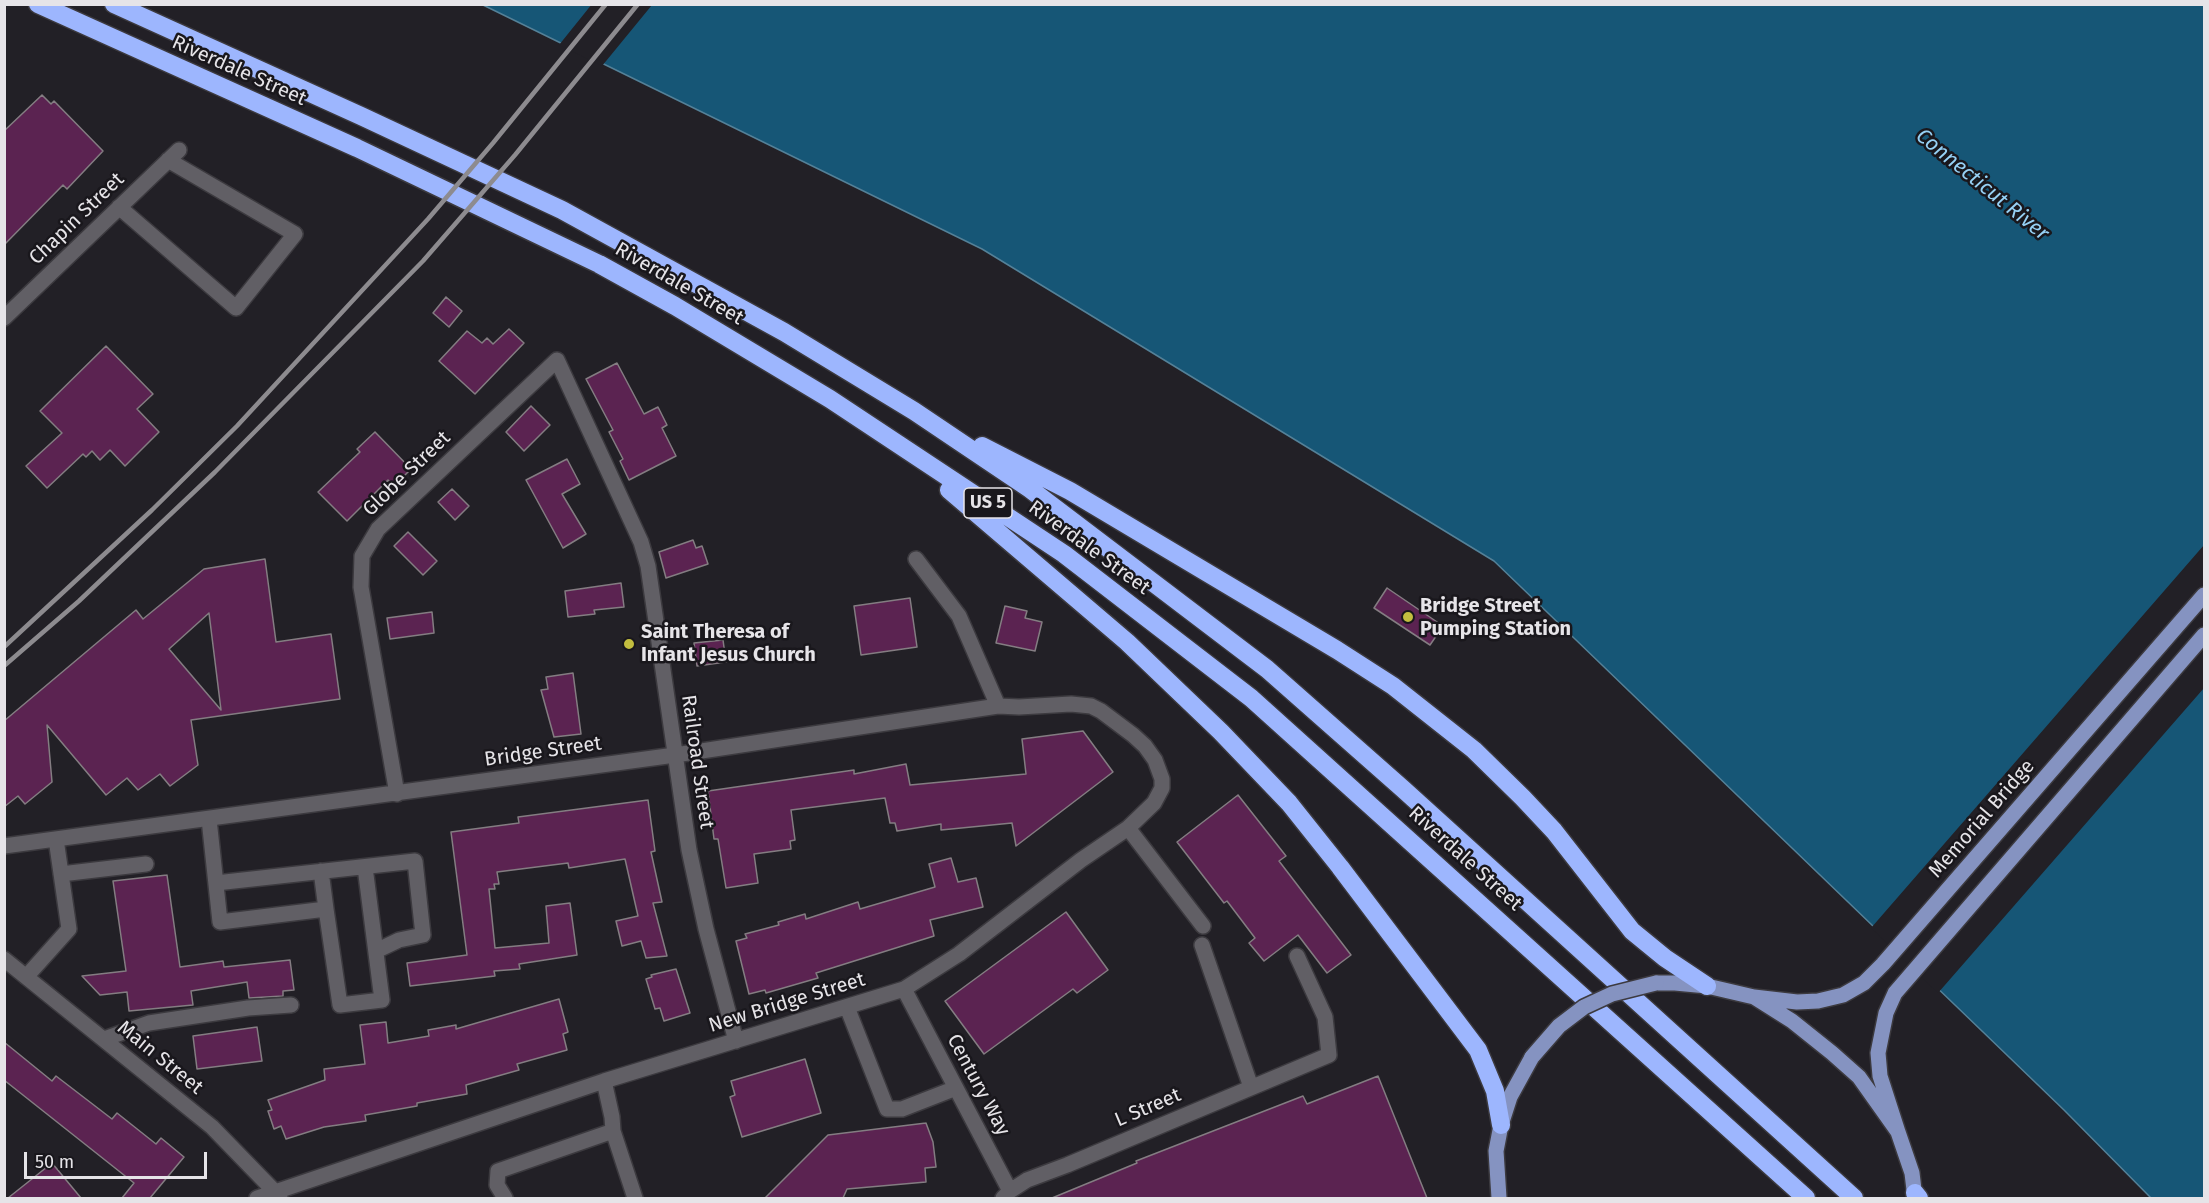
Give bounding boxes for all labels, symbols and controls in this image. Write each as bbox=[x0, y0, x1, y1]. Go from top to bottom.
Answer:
street label: Riverdale Street bbox=[168, 31, 310, 111]
water label: Connecticut River bbox=[1910, 124, 2054, 246]
street label: Chapin Street bbox=[25, 168, 129, 270]
street label: Riverdale Street bbox=[610, 238, 748, 330]
street label: Globe Street bbox=[358, 426, 456, 522]
road number: US 5 bbox=[964, 488, 1012, 518]
street label: Riverdale Street bbox=[1024, 496, 1154, 600]
place label: Bridge Street Pumping Station bbox=[1420, 594, 1571, 641]
marker: Bridge Street Pumping Station bbox=[1401, 610, 1415, 624]
place label: Saint Theresa of Infant Jesus Church bbox=[641, 620, 816, 667]
marker: Saint Theresa of Infant Jesus Church bbox=[622, 637, 636, 651]
street label: Railroad Street bbox=[676, 693, 718, 831]
street label: Bridge Street bbox=[483, 732, 603, 772]
street label: Memorial Bridge bbox=[1924, 755, 2040, 883]
street label: Riverdale Street bbox=[1403, 802, 1527, 916]
street label: New Bridge Street bbox=[706, 968, 868, 1038]
street label: Main Street bbox=[112, 1016, 208, 1100]
street label: Century Way bbox=[941, 1030, 1015, 1140]
street label: L Street bbox=[1111, 1083, 1185, 1133]
scale bar bbox=[27, 1140, 210, 1178]
text: 50 m bbox=[35, 1151, 74, 1173]

